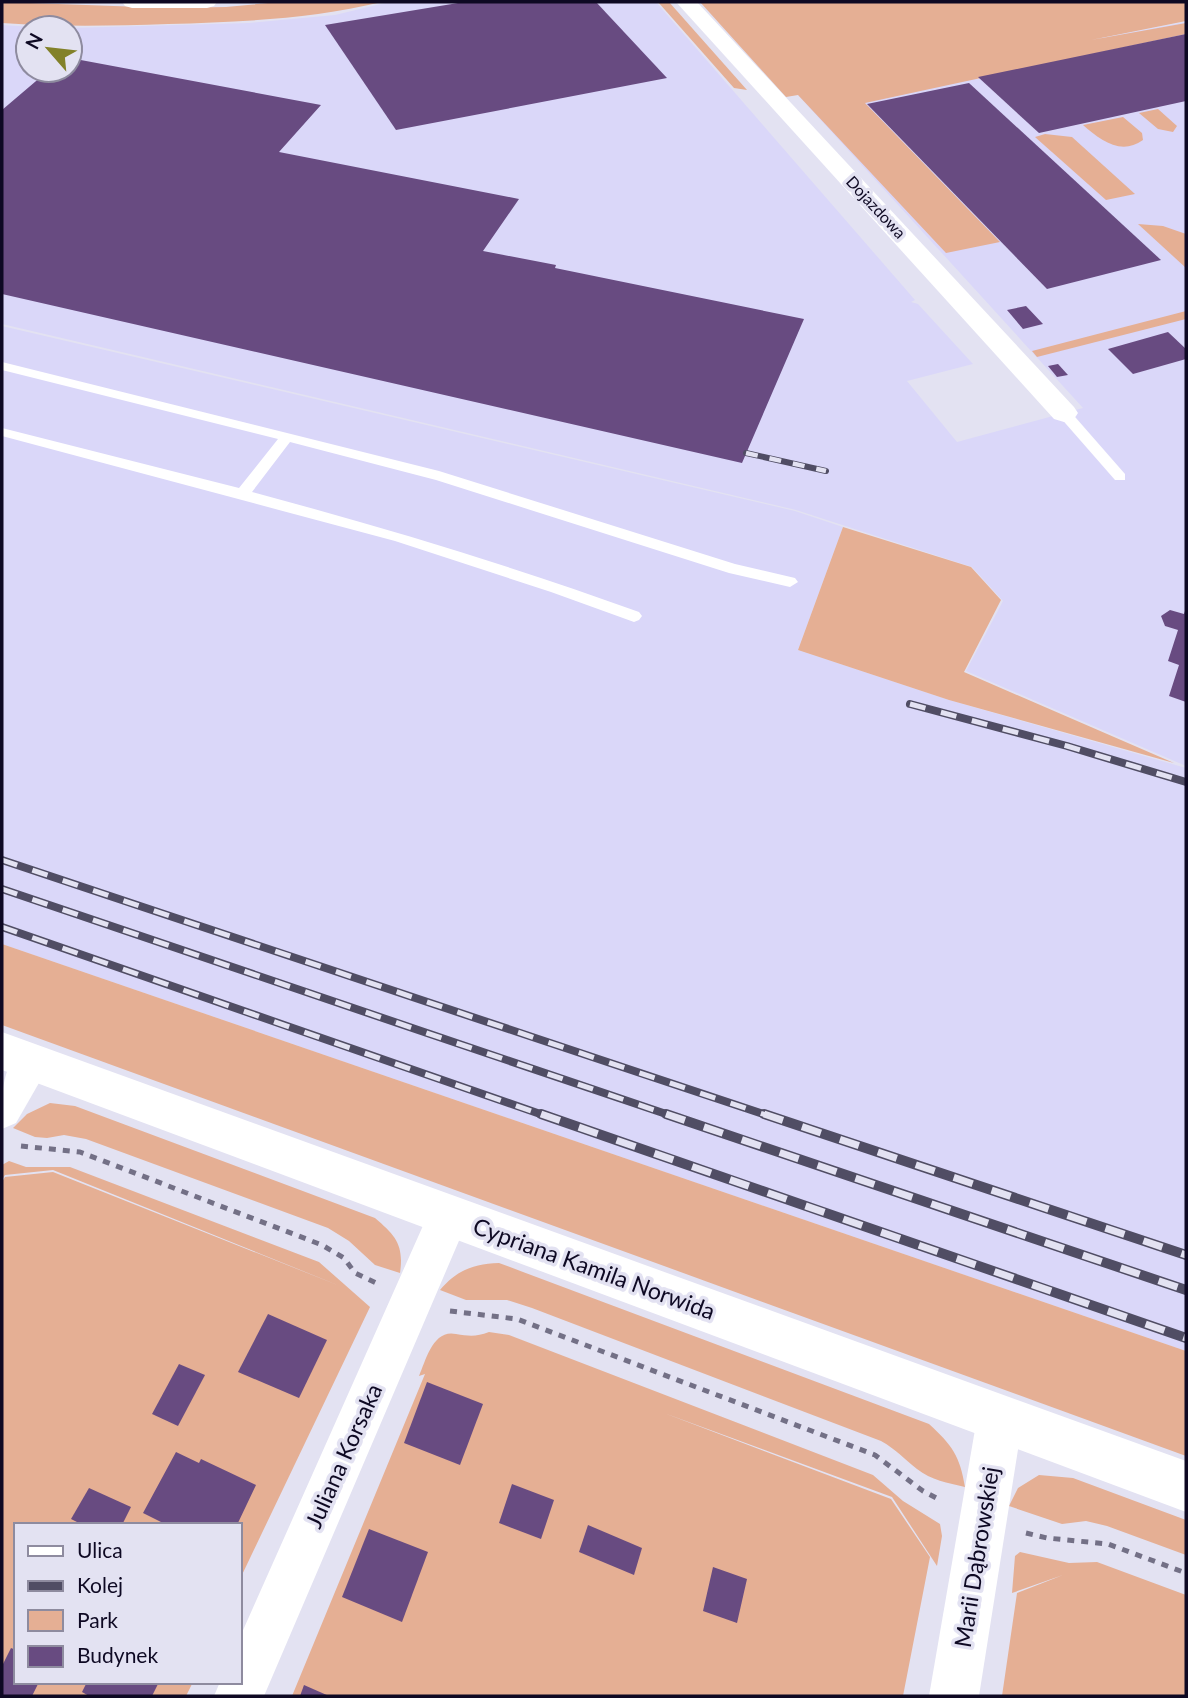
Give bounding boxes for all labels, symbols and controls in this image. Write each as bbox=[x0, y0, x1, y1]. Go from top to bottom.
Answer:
north arrow bbox=[14, 14, 84, 84]
text: N bbox=[20, 29, 47, 53]
street label: Dojazdowa bbox=[843, 172, 910, 242]
street label: Cypriana Kamila Norwida bbox=[470, 1211, 719, 1325]
street label: Juliana Korsaka bbox=[299, 1379, 387, 1532]
street label: Marii Dąbrowskiej bbox=[948, 1464, 1004, 1649]
legend bbox=[14, 1523, 242, 1684]
text: Ulica bbox=[77, 1537, 123, 1562]
text: Kolej bbox=[77, 1572, 123, 1597]
text: Park bbox=[77, 1607, 118, 1632]
text: Budynek bbox=[77, 1642, 158, 1667]

